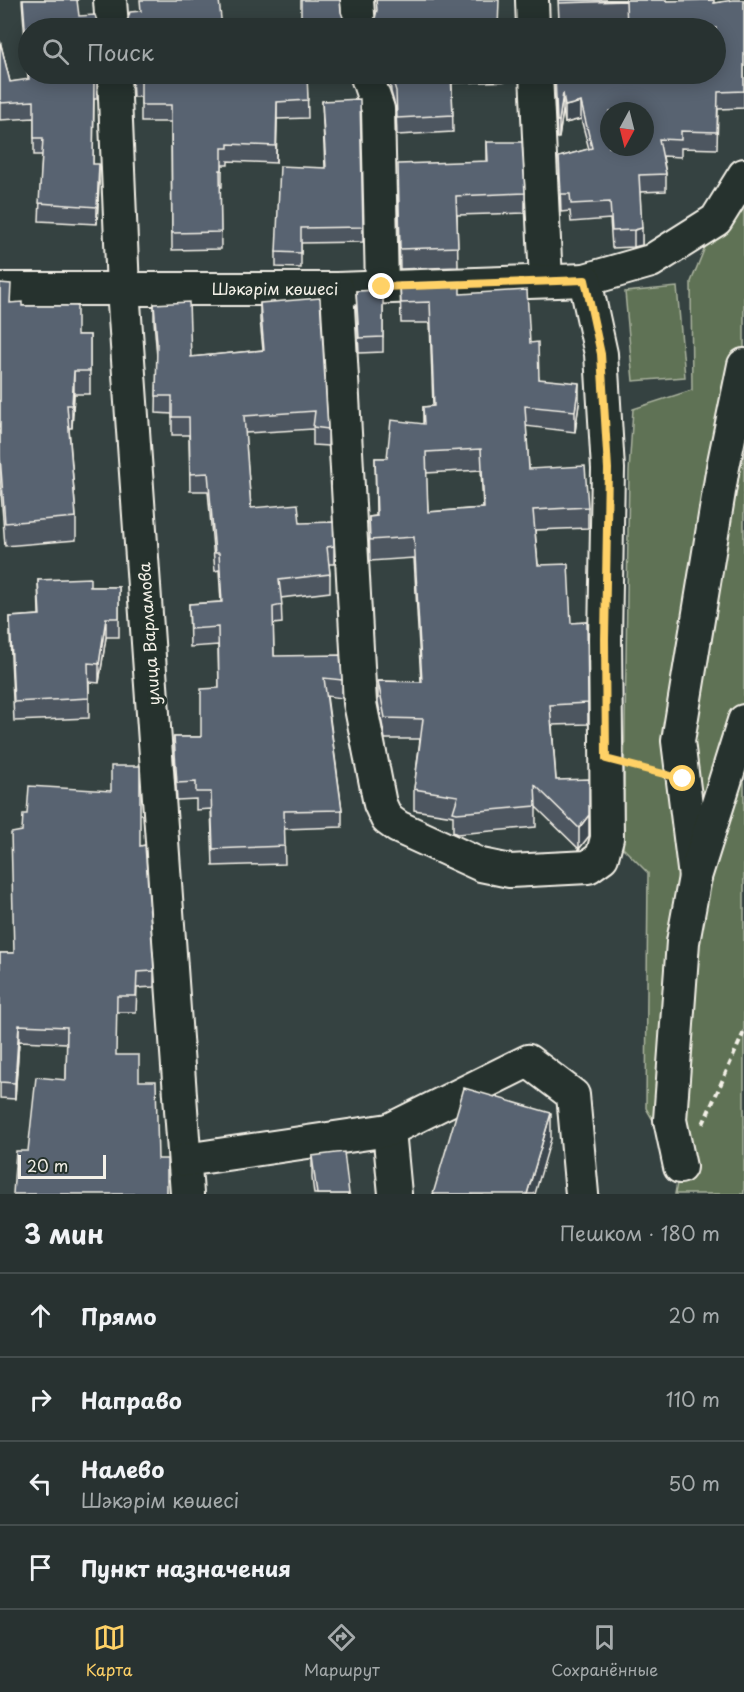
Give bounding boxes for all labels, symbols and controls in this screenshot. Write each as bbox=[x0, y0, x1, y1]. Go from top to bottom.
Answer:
search box bbox=[18, 18, 726, 84]
icon: search bbox=[39, 35, 72, 68]
text: Поиск bbox=[87, 35, 154, 68]
north arrow bbox=[600, 102, 654, 156]
route end bbox=[368, 273, 394, 299]
street label: Шәкәрім көшесі bbox=[212, 276, 338, 300]
street label: улица Варламова bbox=[131, 562, 165, 706]
route start bbox=[669, 765, 695, 791]
scale bar bbox=[18, 1152, 106, 1180]
text: 20 m bbox=[27, 1153, 68, 1177]
text: 3 мин bbox=[24, 1214, 104, 1253]
text: Пешком · 180 m bbox=[560, 1218, 720, 1248]
icon: ahead bbox=[24, 1299, 57, 1332]
text: Прямо bbox=[81, 1299, 156, 1332]
text: 20 m bbox=[668, 1300, 720, 1330]
icon: right bbox=[24, 1383, 57, 1416]
text: Направо bbox=[81, 1383, 182, 1416]
text: 110 m bbox=[666, 1384, 720, 1414]
text: Налево bbox=[81, 1452, 164, 1485]
icon: left bbox=[24, 1467, 57, 1500]
text: 50 m bbox=[668, 1468, 720, 1498]
text: Шәкәрім көшесі bbox=[81, 1485, 239, 1515]
icon: arrive bbox=[24, 1551, 57, 1584]
text: Пункт назначения bbox=[81, 1551, 291, 1584]
tab: Карта bbox=[86, 1621, 133, 1681]
tab: Маршрут bbox=[304, 1621, 380, 1681]
tab: Сохранённые bbox=[551, 1621, 658, 1681]

